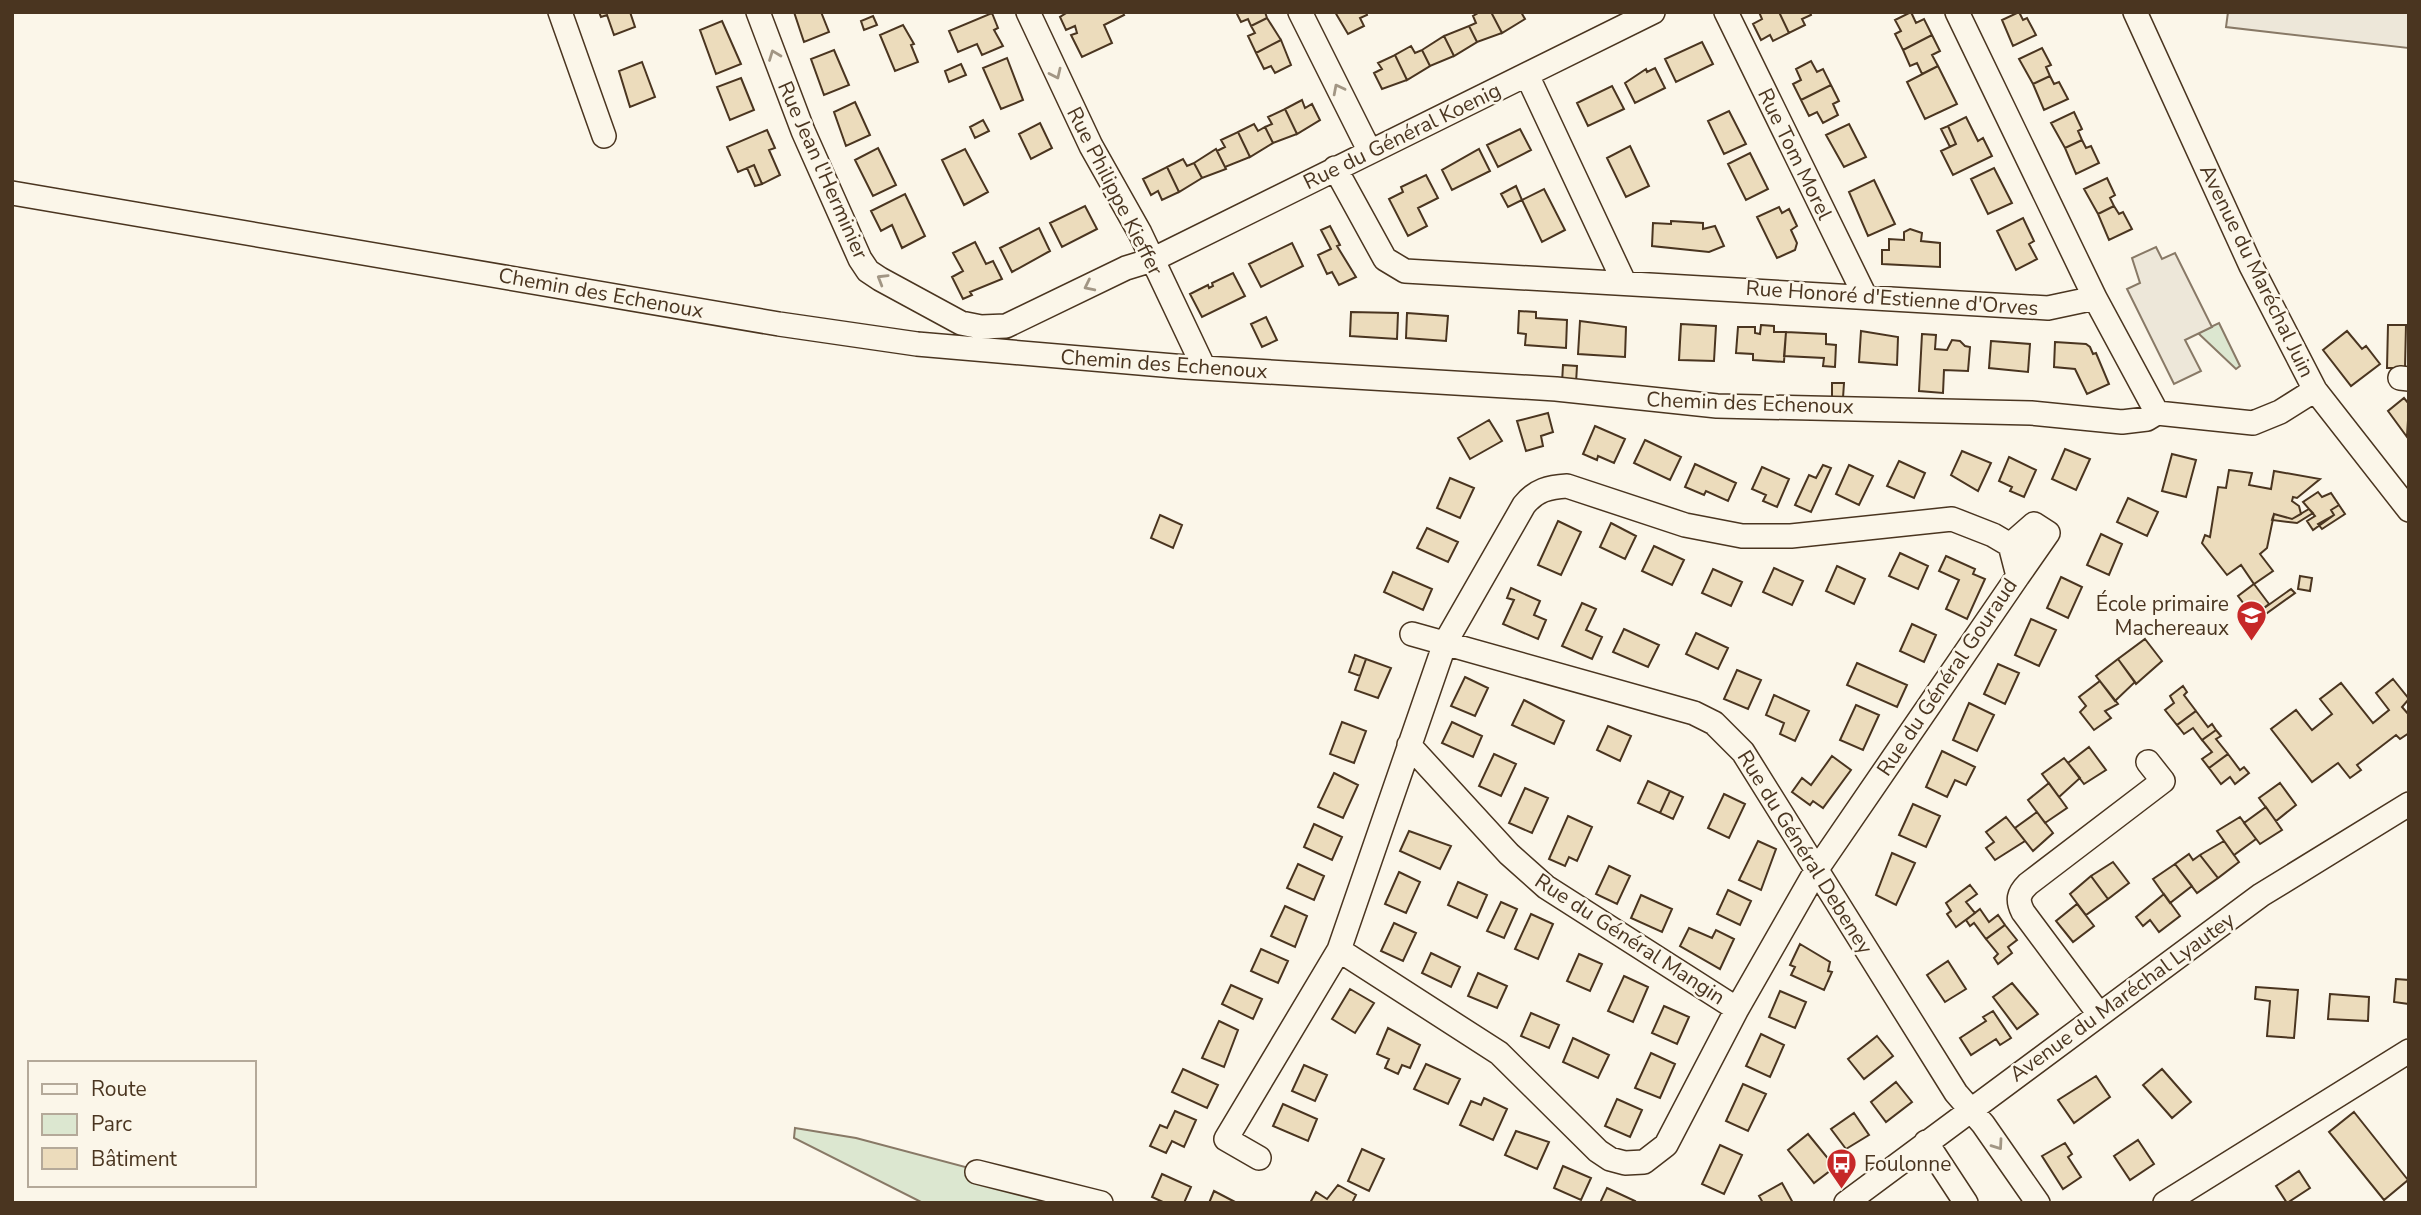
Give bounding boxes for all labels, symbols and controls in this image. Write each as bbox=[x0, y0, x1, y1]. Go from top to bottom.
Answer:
one-way arrow bbox=[768, 50, 782, 62]
one-way arrow bbox=[1048, 67, 1062, 79]
street label: Rue du Général Koenig bbox=[1299, 76, 1505, 196]
street label: Rue Jean l'Herminier bbox=[771, 77, 875, 264]
one-way arrow bbox=[1333, 84, 1347, 96]
street label: Rue Tom Morel bbox=[1751, 84, 1839, 225]
street label: Rue Philippe Kieffer bbox=[1060, 102, 1170, 281]
street label: Avenue du Maréchal Juin bbox=[2193, 160, 2321, 382]
street label: Chemin des Echenoux bbox=[496, 261, 706, 325]
street label: Rue Honoré d'Estienne d'Orves bbox=[1745, 274, 2039, 322]
one-way arrow bbox=[877, 275, 890, 288]
one-way arrow bbox=[1084, 277, 1096, 291]
street label: Chemin des Echenoux bbox=[1059, 343, 1269, 385]
street label: Chemin des Echenoux bbox=[1646, 385, 1854, 421]
street label: Rue du Général Gouraud bbox=[1870, 573, 2024, 781]
place label: École primaire Machereaux bbox=[2096, 590, 2229, 642]
school or university icon: École primaire Machereaux bbox=[2235, 599, 2269, 643]
street label: Rue du Général Debeney bbox=[1731, 745, 1879, 959]
street label: Rue du Général Mangin bbox=[1529, 867, 1731, 1011]
street label: Avenue du Maréchal Lyautey bbox=[2004, 906, 2240, 1088]
legend bbox=[28, 1061, 256, 1187]
text: Route bbox=[91, 1075, 147, 1103]
text: Parc bbox=[91, 1110, 132, 1138]
one-way arrow bbox=[1990, 1137, 2002, 1150]
text: Bâtiment bbox=[91, 1145, 178, 1173]
bus stop icon: Foulonne bbox=[1824, 1147, 1858, 1191]
place label: Foulonne bbox=[1864, 1150, 1951, 1178]

